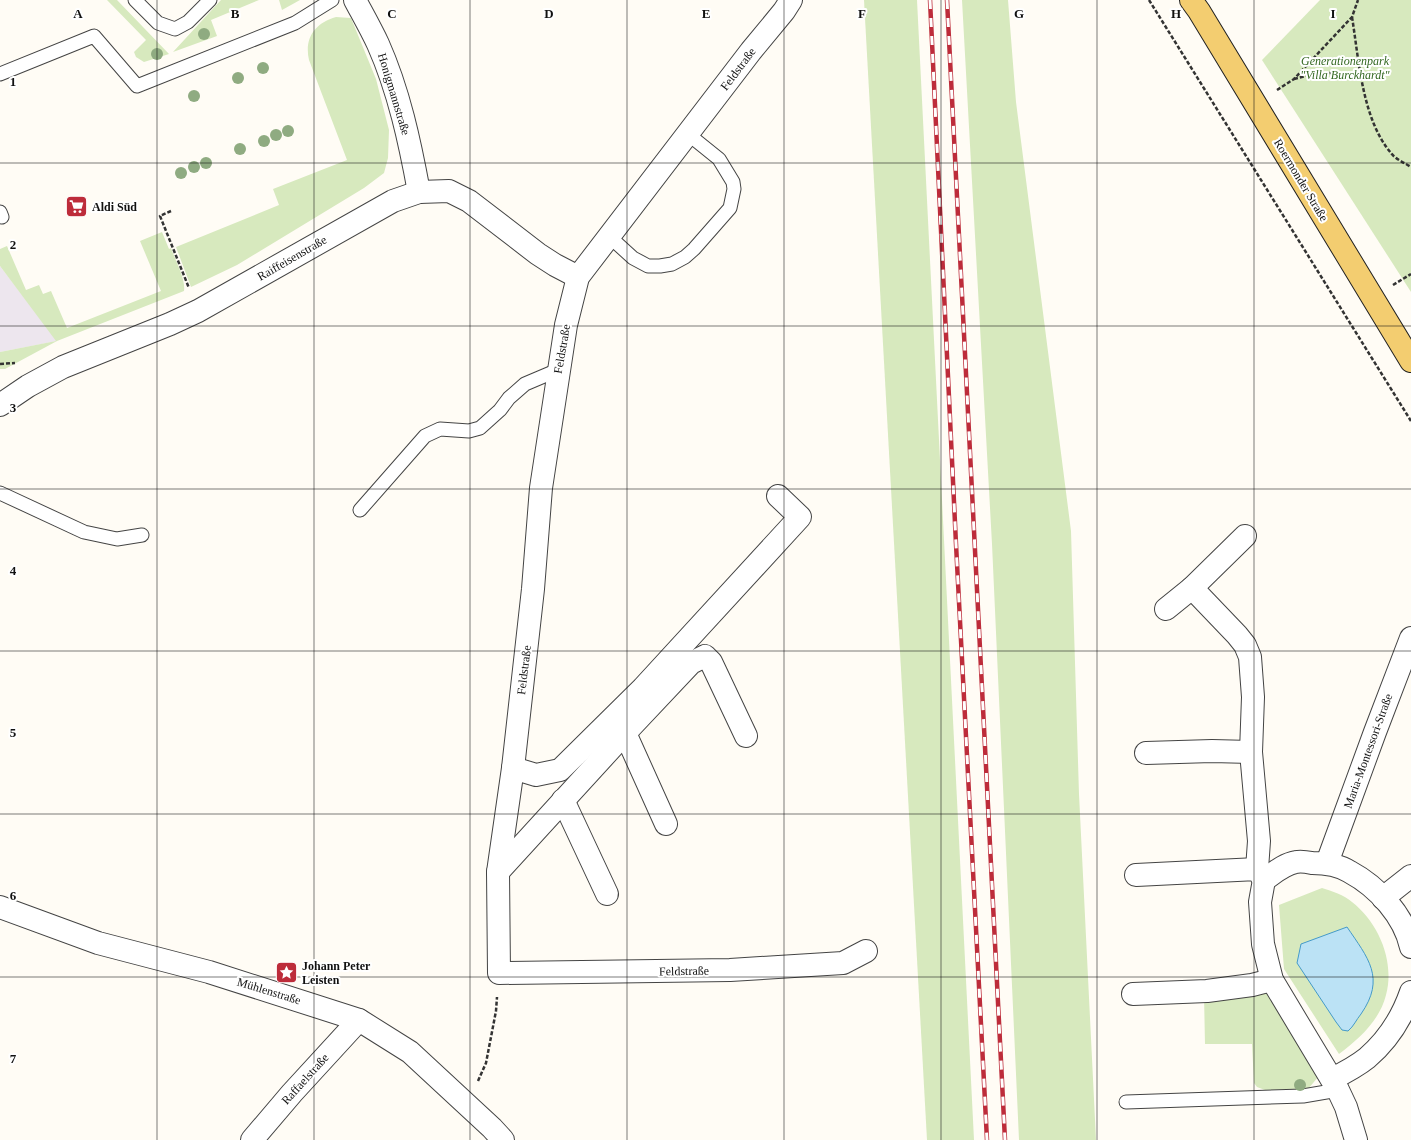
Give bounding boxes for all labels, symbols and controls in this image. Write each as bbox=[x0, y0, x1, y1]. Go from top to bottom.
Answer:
text: A bbox=[73, 6, 83, 21]
text: B bbox=[231, 6, 240, 21]
text: C bbox=[387, 6, 397, 21]
text: D bbox=[544, 6, 554, 21]
text: E bbox=[702, 6, 710, 21]
text: F bbox=[858, 6, 866, 21]
text: G bbox=[1014, 6, 1024, 21]
text: H bbox=[1171, 6, 1181, 21]
text: I bbox=[1330, 6, 1336, 21]
street label: Feldstraße bbox=[717, 45, 759, 93]
street label: Honigmannstraße bbox=[375, 51, 413, 137]
park label: Generationenpark "Villa Burckhardt" bbox=[1300, 54, 1391, 82]
text: 1 bbox=[10, 74, 16, 89]
street label: Roermonder Straße bbox=[1271, 136, 1331, 224]
supermarket icon: Aldi Süd bbox=[63, 194, 89, 220]
place label: Aldi Süd bbox=[92, 200, 137, 214]
street label: Raiffeisenstraße bbox=[255, 233, 329, 283]
text: 2 bbox=[10, 237, 16, 252]
street label: Feldstraße bbox=[551, 323, 573, 375]
text: 3 bbox=[10, 400, 17, 415]
text: 4 bbox=[10, 563, 17, 578]
street label: Feldstraße bbox=[514, 644, 534, 696]
street label: Maria-Montessori-Straße bbox=[1341, 692, 1395, 810]
text: 5 bbox=[10, 725, 17, 740]
text: 6 bbox=[10, 888, 17, 903]
place label: Johann Peter Leisten bbox=[302, 959, 371, 987]
place icon: Johann Peter Leisten bbox=[274, 960, 300, 986]
street label: Feldstraße bbox=[659, 964, 709, 978]
street label: Mühlenstraße bbox=[235, 975, 303, 1007]
text: 7 bbox=[10, 1051, 17, 1066]
street label: Raffaelstraße bbox=[278, 1051, 332, 1107]

